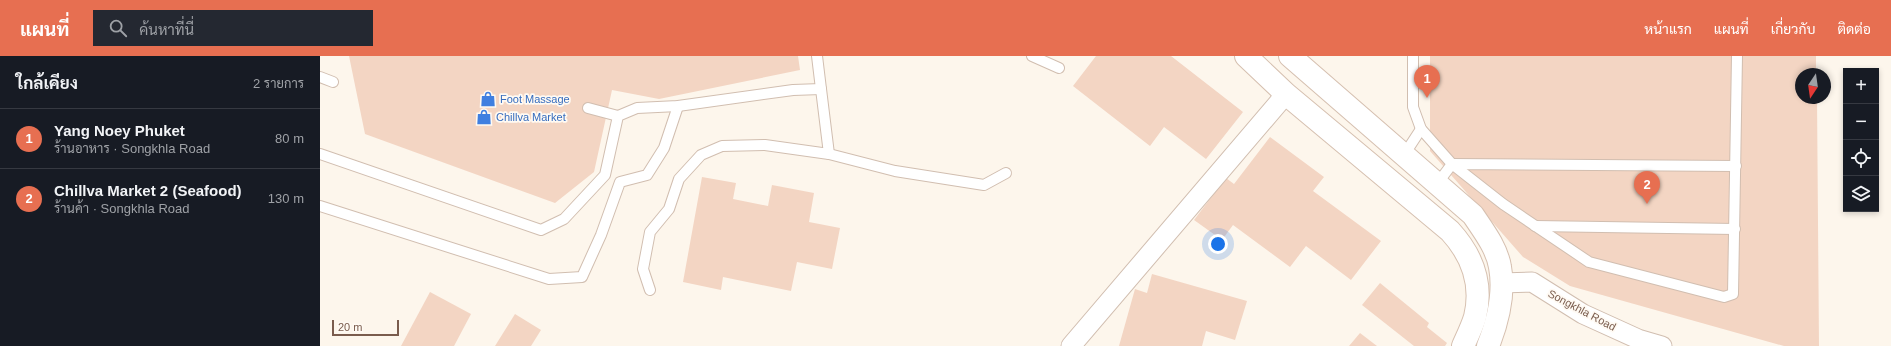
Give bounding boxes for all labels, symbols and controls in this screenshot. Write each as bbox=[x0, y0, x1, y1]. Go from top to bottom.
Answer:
search box bbox=[93, 10, 373, 46]
icon: search bbox=[107, 17, 129, 39]
text: แผนที่ bbox=[20, 19, 69, 40]
text: ค้นหาที่นี่ bbox=[139, 21, 194, 38]
text: หน้าแรก bbox=[1644, 21, 1692, 37]
text: แผนที่ bbox=[1714, 21, 1749, 37]
text: เกี่ยวกับ bbox=[1771, 21, 1815, 37]
text: ติดต่อ bbox=[1837, 21, 1871, 37]
pin: 1 bbox=[1414, 65, 1440, 98]
north arrow bbox=[1795, 68, 1831, 104]
map controls bbox=[1843, 68, 1879, 212]
button: + bbox=[1843, 68, 1879, 104]
text: ใกล้เคียง bbox=[16, 74, 78, 93]
text: 2 รายการ bbox=[253, 76, 304, 91]
shop icon: Foot Massage bbox=[479, 90, 497, 108]
place label: Foot Massage bbox=[500, 93, 570, 105]
button: − bbox=[1843, 104, 1879, 140]
shop icon: Chillva Market bbox=[475, 108, 493, 126]
place label: Chillva Market bbox=[496, 111, 566, 123]
text: Yang Noey Phuket bbox=[54, 122, 185, 139]
text: 1 bbox=[25, 131, 33, 146]
text: 80 m bbox=[275, 131, 304, 146]
button: locate bbox=[1843, 140, 1879, 176]
text: ร้านอาหาร · Songkhla Road bbox=[54, 141, 210, 156]
pin: 2 bbox=[1634, 171, 1660, 204]
button: layers bbox=[1843, 176, 1879, 212]
text: Chillva Market 2 (Seafood) bbox=[54, 182, 242, 199]
text: 2 bbox=[25, 191, 33, 206]
text: 130 m bbox=[268, 191, 304, 206]
text: ร้านค้า · Songkhla Road bbox=[54, 201, 189, 216]
your location bbox=[1208, 234, 1228, 254]
street label: Songkhla Road bbox=[1546, 287, 1618, 333]
scale bar bbox=[332, 318, 399, 337]
text: 20 m bbox=[338, 321, 362, 333]

